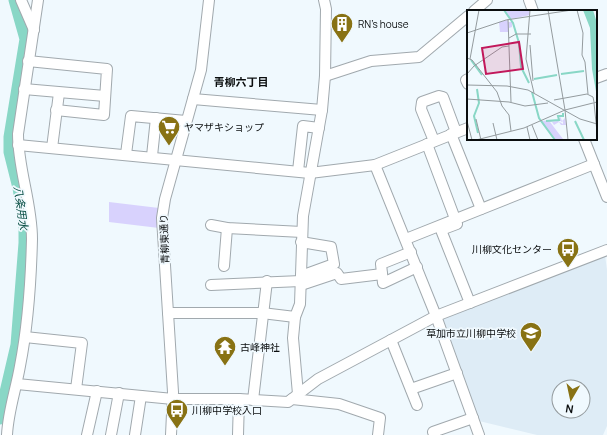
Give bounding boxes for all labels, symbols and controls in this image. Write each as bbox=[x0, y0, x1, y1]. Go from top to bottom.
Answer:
inset map bbox=[467, 10, 597, 140]
building icon: RN's house bbox=[329, 11, 355, 44]
place label: RN's house bbox=[358, 17, 409, 31]
district label: 青柳六丁目 bbox=[214, 74, 269, 89]
supermarket icon: ヤマザキショップ bbox=[156, 114, 182, 147]
place label: ヤマザキショップ bbox=[184, 120, 264, 134]
water label: 八条用水 bbox=[11, 185, 32, 232]
street label: 青柳東通り bbox=[156, 214, 172, 264]
bus stop icon: 川柳文化センター bbox=[555, 236, 581, 269]
place label: 川柳文化センター bbox=[472, 242, 552, 256]
school or university icon: 草加市立川柳中学校 bbox=[518, 320, 544, 353]
place label: 草加市立川柳中学校 bbox=[426, 326, 516, 340]
temple icon: 古峰神社 bbox=[212, 334, 238, 367]
place label: 古峰神社 bbox=[240, 340, 280, 354]
north arrow bbox=[551, 379, 591, 419]
bus stop icon: 川柳中学校入口 bbox=[164, 397, 190, 430]
text: N bbox=[564, 401, 574, 417]
place label: 川柳中学校入口 bbox=[192, 403, 262, 417]

